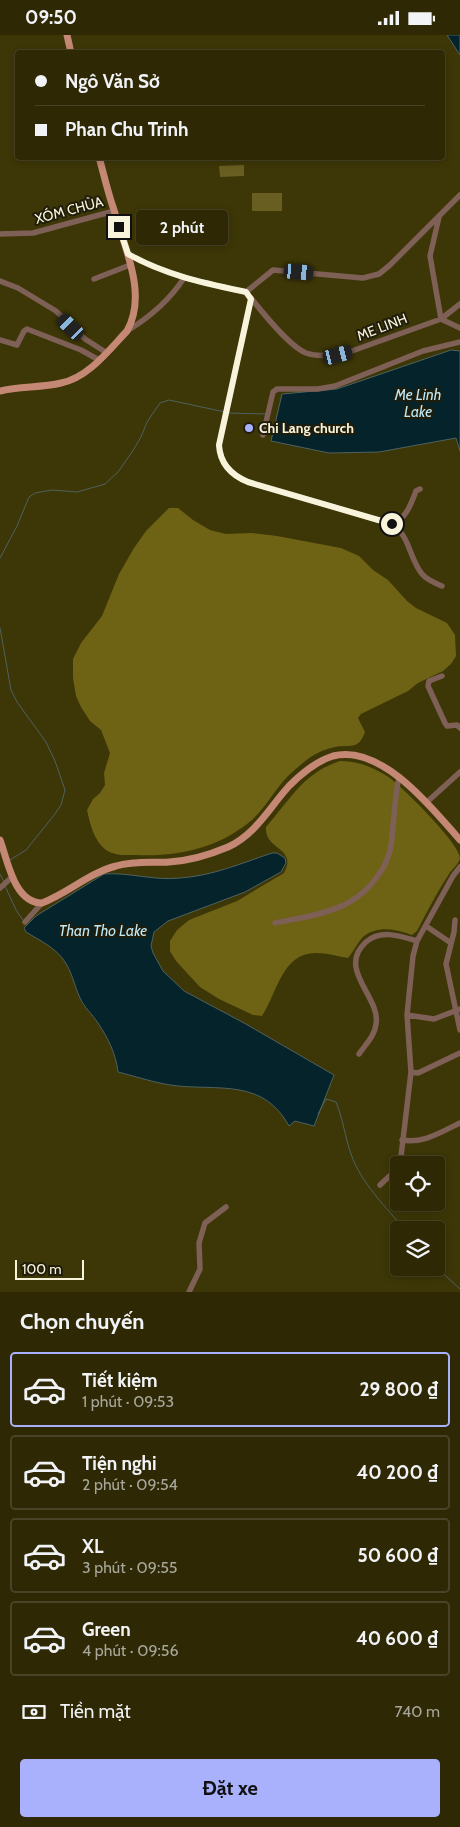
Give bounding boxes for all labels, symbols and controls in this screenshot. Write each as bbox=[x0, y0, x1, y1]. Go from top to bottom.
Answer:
text: 09:50 bbox=[25, 6, 77, 29]
text: Ngô Văn Sở bbox=[65, 70, 160, 93]
text: Phan Chu Trinh bbox=[65, 118, 188, 141]
street label: XÓM CHÙA bbox=[33, 192, 106, 228]
callout: 2 phút bbox=[136, 209, 229, 245]
route end bbox=[108, 216, 130, 238]
text: 2 phút bbox=[160, 218, 204, 237]
car bbox=[283, 263, 314, 281]
street label: ME LINH bbox=[354, 309, 410, 345]
car bbox=[54, 311, 87, 343]
car bbox=[321, 344, 354, 366]
water label: Me Linh Lake bbox=[394, 386, 441, 421]
place label: Chi Lang church bbox=[259, 419, 354, 437]
marker: Chi Lang church bbox=[243, 422, 255, 434]
route start bbox=[381, 513, 403, 535]
water label: Than Tho Lake bbox=[59, 922, 147, 940]
map controls bbox=[390, 1156, 445, 1276]
button: locate bbox=[390, 1156, 445, 1211]
button: layers bbox=[390, 1221, 445, 1276]
scale bar bbox=[15, 1257, 84, 1280]
text: 100 m bbox=[22, 1260, 62, 1278]
text: Chọn chuyến bbox=[20, 1308, 144, 1335]
icon: car bbox=[22, 1367, 67, 1412]
text: Tiết kiệm bbox=[82, 1369, 158, 1392]
text: 29 800 ₫ bbox=[360, 1378, 438, 1401]
text: 1 phút · 09:53 bbox=[82, 1392, 174, 1411]
icon: car bbox=[22, 1450, 67, 1495]
text: Tiện nghi bbox=[82, 1452, 157, 1475]
text: 40 200 ₫ bbox=[357, 1461, 438, 1484]
text: 2 phút · 09:54 bbox=[82, 1475, 178, 1494]
icon: car bbox=[22, 1533, 67, 1578]
text: XL bbox=[82, 1535, 103, 1558]
text: 50 600 ₫ bbox=[357, 1544, 438, 1567]
text: 3 phút · 09:55 bbox=[82, 1558, 178, 1577]
icon: car bbox=[22, 1616, 67, 1661]
text: Green bbox=[82, 1618, 131, 1641]
text: 40 600 ₫ bbox=[356, 1627, 438, 1650]
text: 4 phút · 09:56 bbox=[82, 1641, 179, 1660]
icon: cash bbox=[20, 1698, 48, 1726]
text: Tiền mặt bbox=[60, 1700, 131, 1723]
text: 740 m bbox=[394, 1702, 440, 1721]
button: Đặt xe bbox=[20, 1759, 440, 1817]

